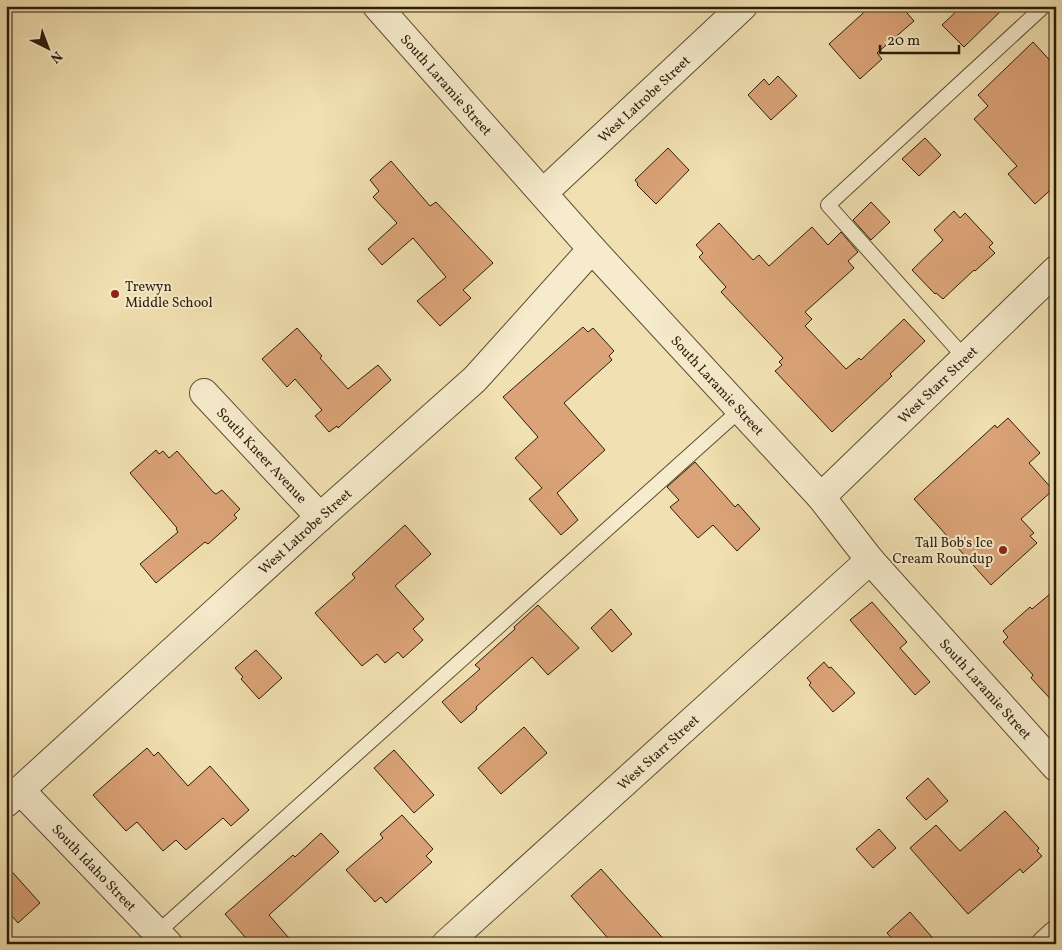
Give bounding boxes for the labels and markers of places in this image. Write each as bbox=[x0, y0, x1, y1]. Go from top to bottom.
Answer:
place label: Trewyn Middle School bbox=[125, 278, 213, 313]
marker: Trewyn Middle School bbox=[109, 288, 121, 300]
place label: Tall Bob's Ice Cream Roundup bbox=[892, 534, 993, 569]
marker: Tall Bob's Ice Cream Roundup bbox=[997, 544, 1009, 556]

